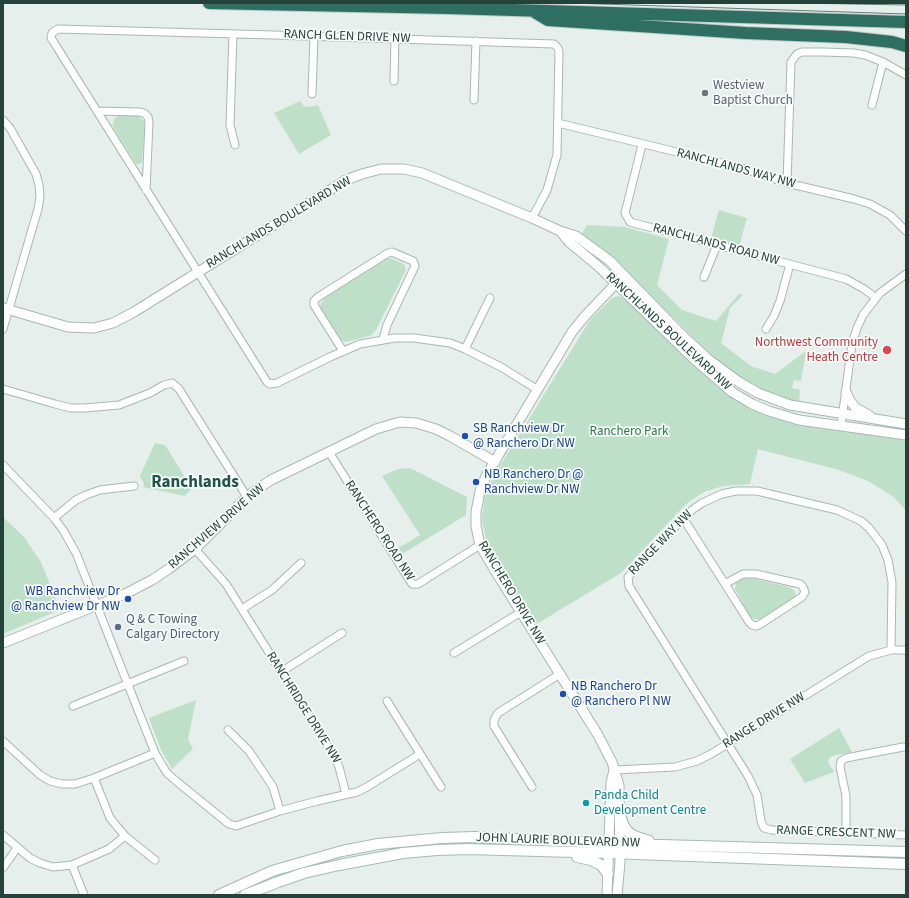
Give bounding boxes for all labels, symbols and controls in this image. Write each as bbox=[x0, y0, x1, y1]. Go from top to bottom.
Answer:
street label: RANCH GLEN DRIVE NW bbox=[283, 27, 411, 47]
place label: Westview Baptist Church bbox=[713, 78, 793, 109]
marker: Westview Baptist Church bbox=[700, 88, 710, 98]
street label: RANCHLANDS WAY NW bbox=[675, 146, 797, 192]
street label: RANCHLANDS BOULEVARD NW bbox=[204, 174, 354, 272]
street label: RANCHLANDS ROAD NW bbox=[651, 221, 781, 269]
street label: RANCHLANDS BOULEVARD NW bbox=[602, 270, 734, 394]
place label: Northwest Community Heath Centre bbox=[755, 335, 878, 366]
marker: Northwest Community Heath Centre bbox=[881, 344, 893, 356]
place label: SB Ranchview Dr @ Ranchero Dr NW bbox=[473, 421, 575, 452]
park label: Ranchero Park bbox=[590, 424, 668, 440]
marker: SB Ranchview Dr @ Ranchero Dr NW bbox=[460, 431, 470, 441]
place label: NB Ranchero Dr @ Ranchview Dr NW bbox=[484, 467, 583, 498]
district label: Ranchlands bbox=[151, 473, 239, 493]
marker: NB Ranchero Dr @ Ranchview Dr NW bbox=[471, 477, 481, 487]
street label: RANCHERO ROAD NW bbox=[341, 478, 417, 584]
street label: RANCHVIEW DRIVE NW bbox=[166, 481, 268, 573]
street label: RANGE WAY NW bbox=[626, 507, 696, 579]
street label: RANCHERO DRIVE NW bbox=[474, 539, 548, 647]
place label: WB Ranchview Dr @ Ranchview Dr NW bbox=[11, 584, 120, 615]
marker: WB Ranchview Dr @ Ranchview Dr NW bbox=[123, 594, 133, 604]
place label: Q & C Towing Calgary Directory bbox=[126, 612, 220, 643]
marker: Q & C Towing Calgary Directory bbox=[113, 622, 123, 632]
street label: RANCHRIDGE DRIVE NW bbox=[262, 649, 344, 767]
place label: NB Ranchero Dr @ Ranchero Pl NW bbox=[571, 679, 671, 710]
marker: NB Ranchero Dr @ Ranchero Pl NW bbox=[558, 689, 568, 699]
street label: RANGE DRIVE NW bbox=[720, 690, 808, 752]
place label: Panda Child Development Centre bbox=[594, 788, 706, 819]
marker: Panda Child Development Centre bbox=[581, 798, 591, 808]
street label: RANGE CRESCENT NW bbox=[776, 823, 896, 843]
street label: JOHN LAURIE BOULEVARD NW bbox=[476, 830, 640, 852]

